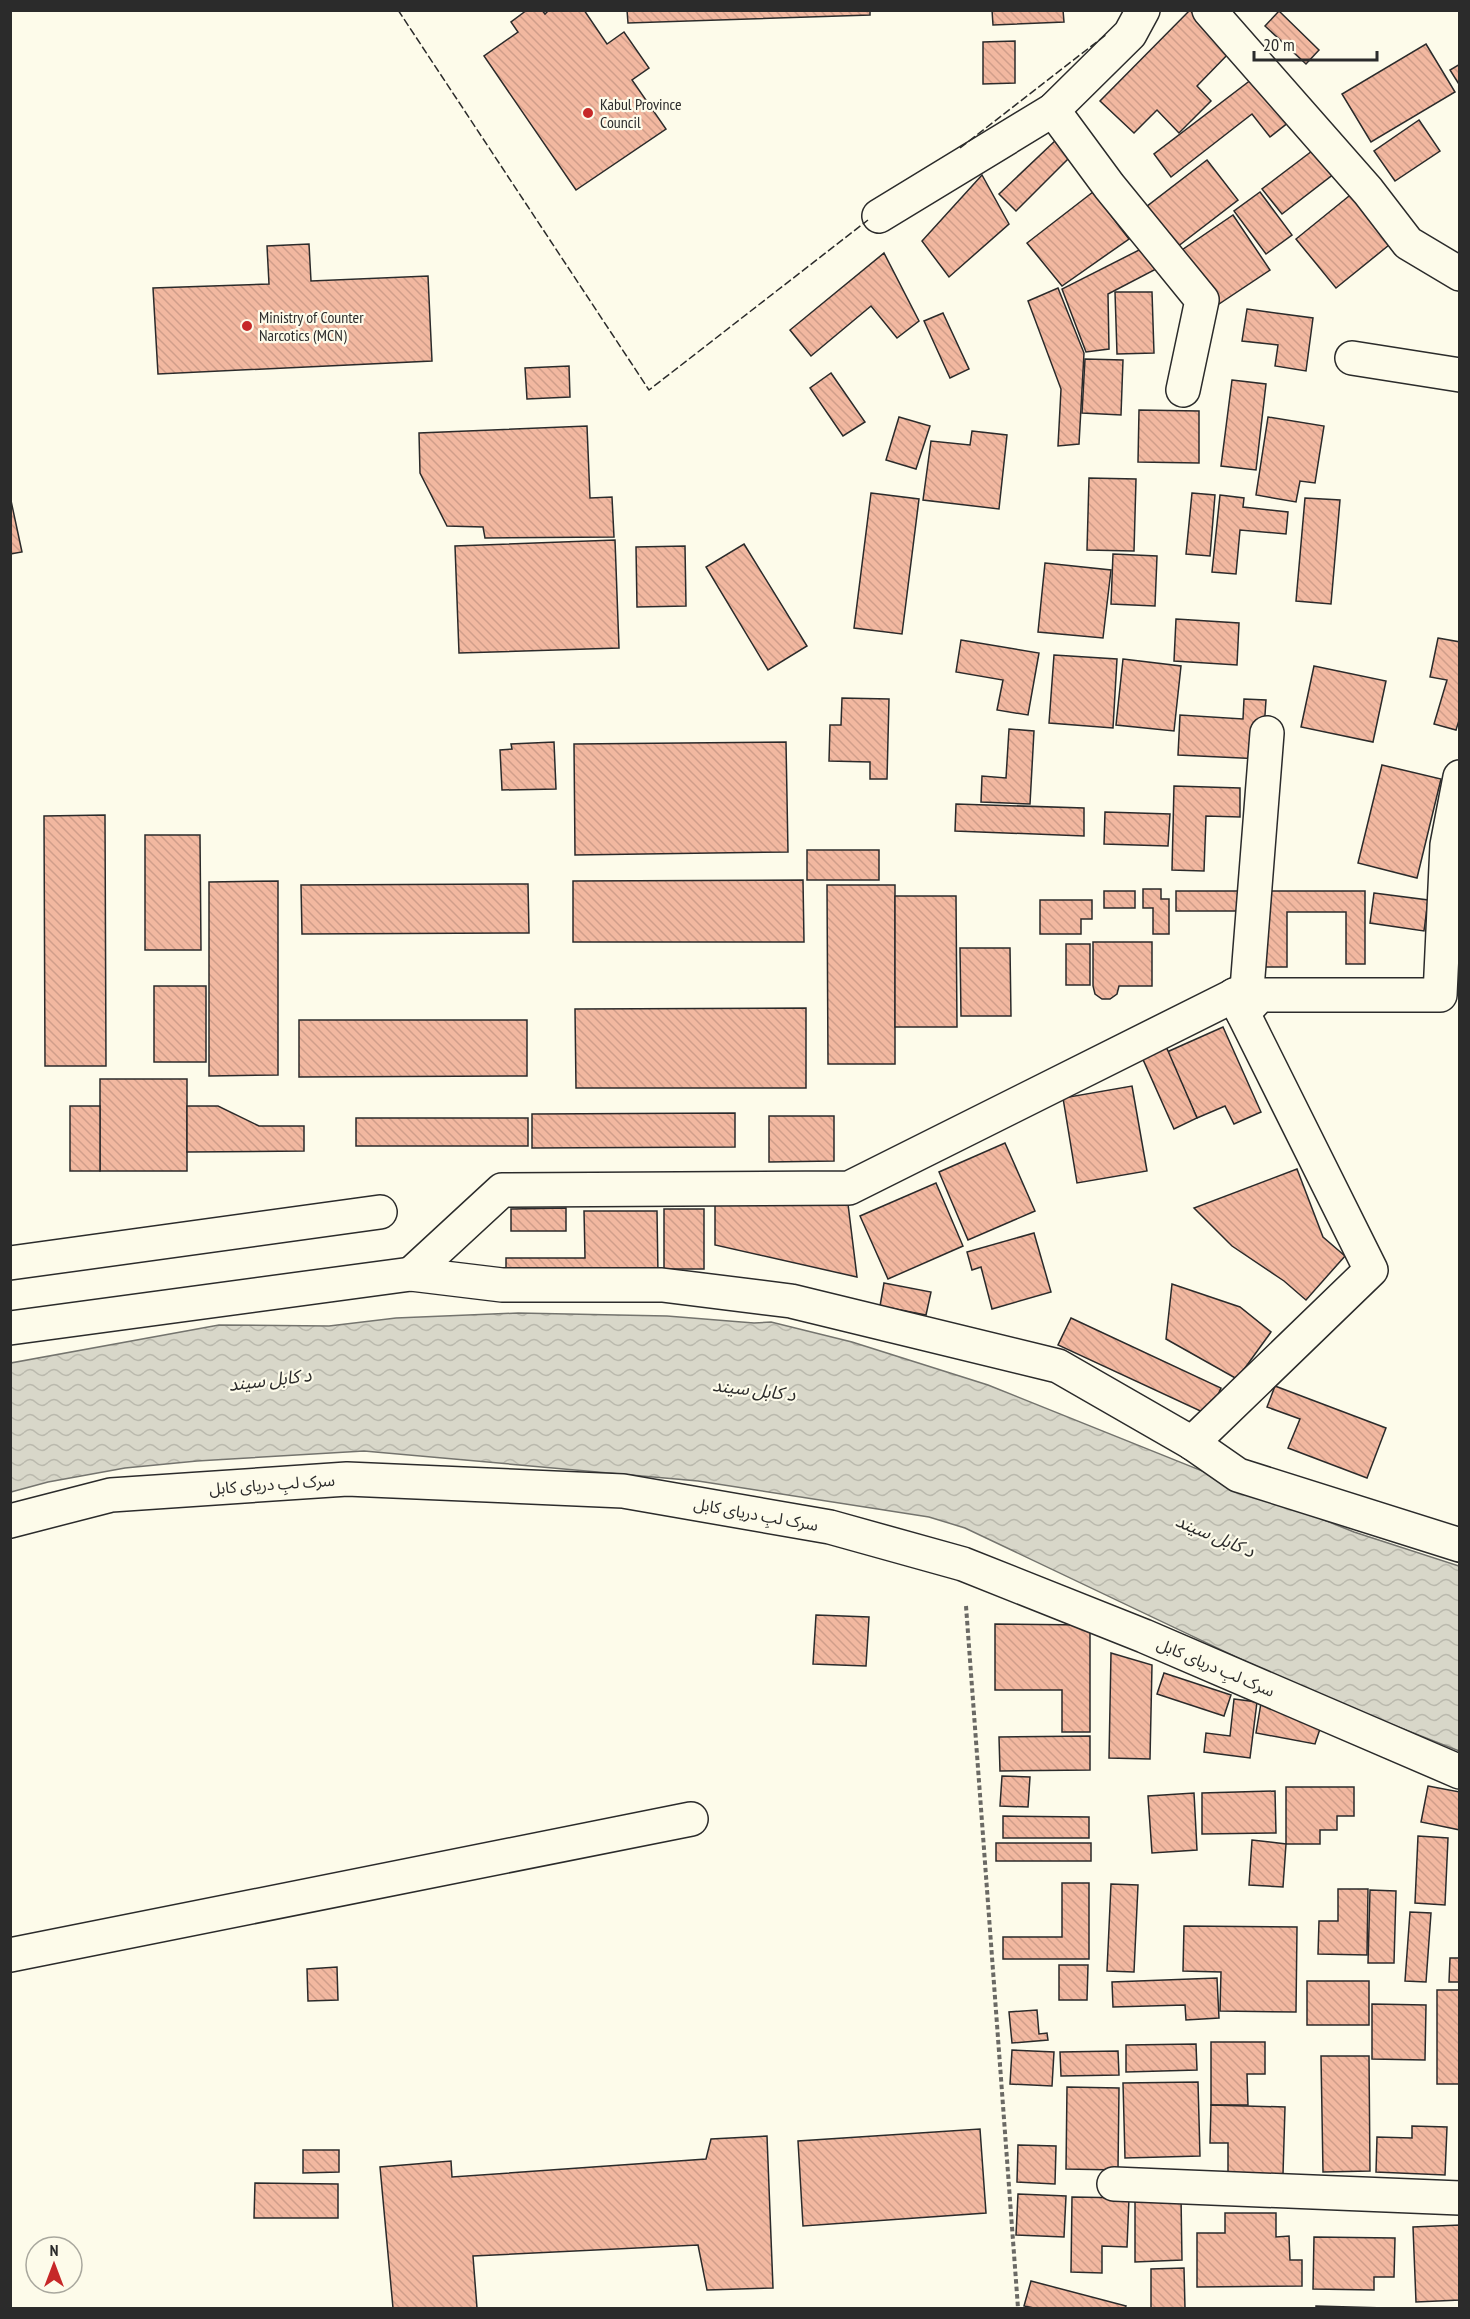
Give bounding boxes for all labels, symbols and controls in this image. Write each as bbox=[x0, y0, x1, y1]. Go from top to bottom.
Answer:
scale bar bbox=[1254, 24, 1377, 62]
text: 20 m bbox=[1263, 33, 1295, 56]
place label: Kabul Province Council bbox=[600, 94, 682, 132]
marker: Kabul Province Council bbox=[581, 106, 595, 120]
place label: Ministry of Counter Narcotics (MCN) bbox=[259, 307, 364, 345]
marker: Ministry of Counter Narcotics (MCN) bbox=[240, 319, 254, 333]
water label: د کابل سيند bbox=[227, 1363, 313, 1396]
water label: د کابل سيند bbox=[711, 1373, 797, 1406]
street label: سرک لبِ دریای کابل bbox=[208, 1470, 336, 1501]
street label: سرک لبِ دریای کابل bbox=[692, 1493, 820, 1537]
water label: د کابل سيند bbox=[1172, 1509, 1258, 1563]
street label: سرک لبِ دریای کابل bbox=[1153, 1633, 1278, 1703]
north arrow bbox=[24, 2235, 84, 2295]
text: N bbox=[50, 2240, 58, 2260]

